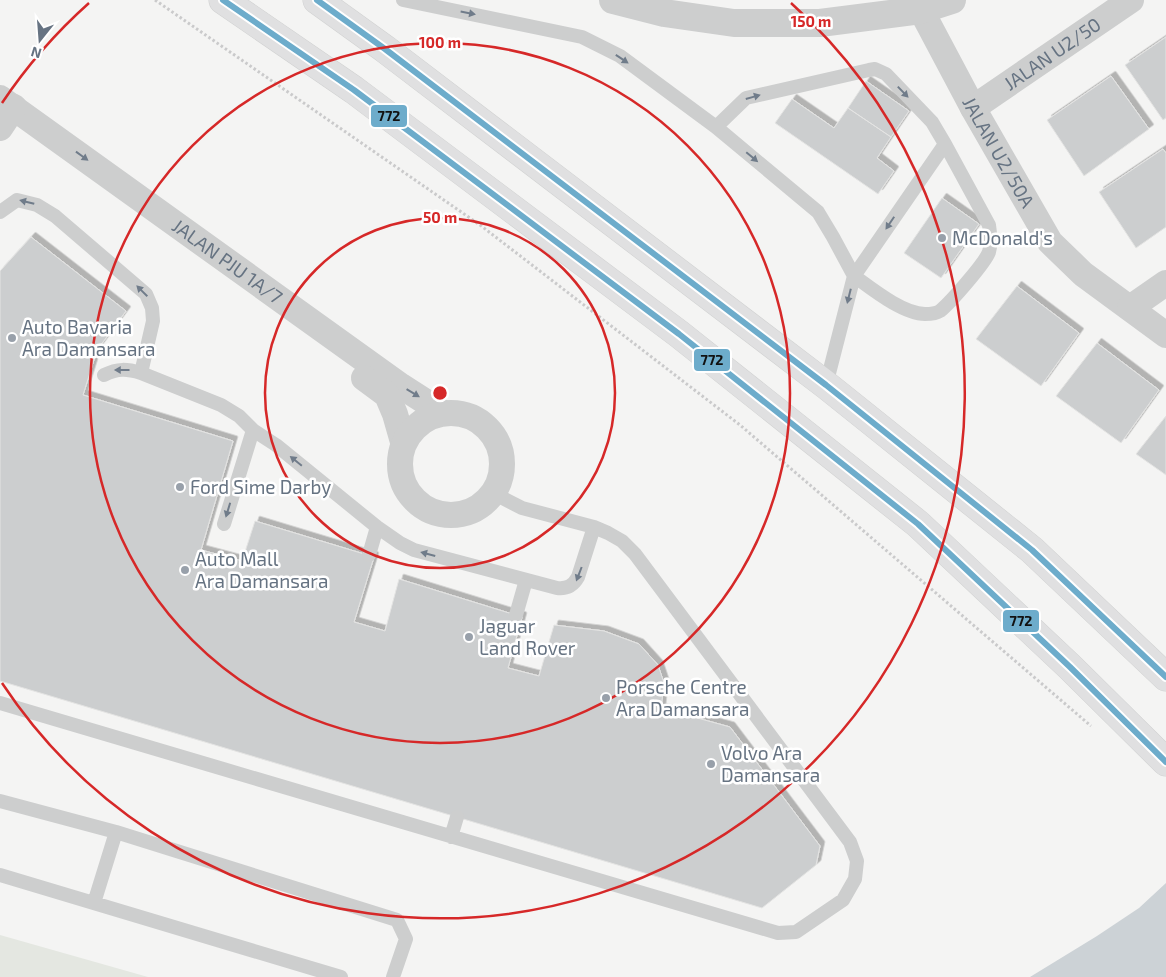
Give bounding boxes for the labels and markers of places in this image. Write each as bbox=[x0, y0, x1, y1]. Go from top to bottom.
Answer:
place label: McDonald's bbox=[952, 226, 1053, 249]
marker: McDonald's bbox=[936, 232, 948, 244]
place label: Auto Bavaria Ara Damansara bbox=[22, 315, 155, 360]
marker: Auto Bavaria Ara Damansara bbox=[6, 332, 18, 344]
centre of rings bbox=[431, 384, 449, 402]
place label: Ford Sime Darby bbox=[190, 475, 331, 498]
marker: Ford Sime Darby bbox=[174, 481, 186, 493]
place label: Auto Mall Ara Damansara bbox=[195, 547, 328, 592]
marker: Auto Mall Ara Damansara bbox=[179, 564, 191, 576]
place label: Jaguar Land Rover bbox=[479, 614, 576, 659]
marker: Jaguar Land Rover bbox=[463, 631, 475, 643]
place label: Porsche Centre Ara Damansara bbox=[616, 675, 749, 720]
marker: Porsche Centre Ara Damansara bbox=[600, 692, 612, 704]
place label: Volvo Ara Damansara bbox=[721, 741, 820, 786]
marker: Volvo Ara Damansara bbox=[705, 758, 717, 770]

